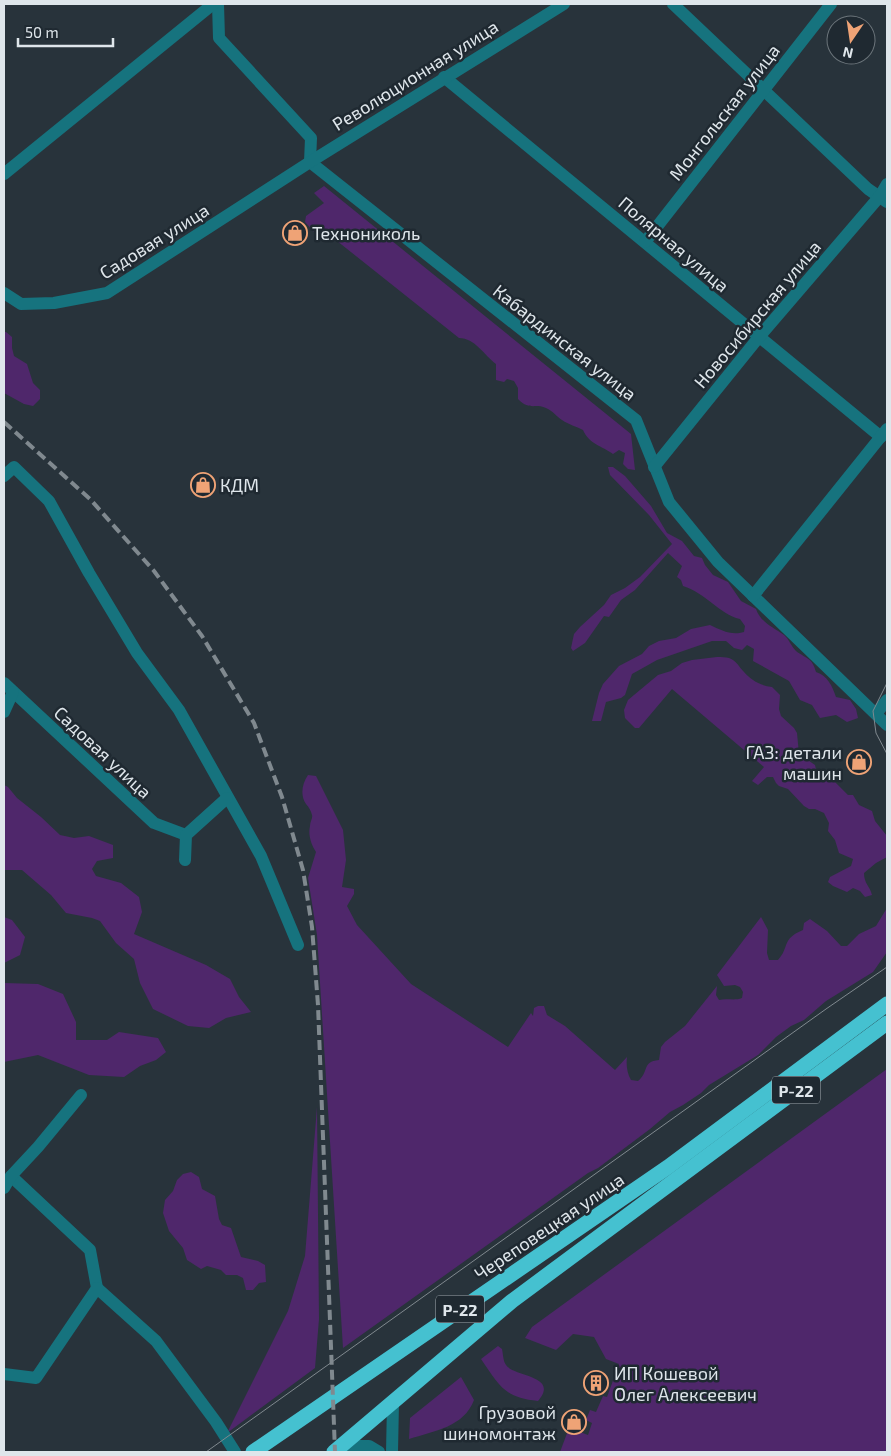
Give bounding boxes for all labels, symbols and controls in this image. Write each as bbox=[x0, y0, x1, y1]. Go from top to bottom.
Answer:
scale bar bbox=[18, 15, 112, 47]
street label: Революционная улица bbox=[328, 15, 502, 135]
north arrow bbox=[826, 15, 876, 65]
text: 50 m bbox=[25, 23, 59, 41]
street label: Монгольская улица bbox=[664, 40, 784, 184]
text: N bbox=[841, 44, 855, 63]
street label: Полярная улица bbox=[614, 192, 734, 296]
street label: Садовая улица bbox=[95, 199, 213, 283]
shop icon: Технониколь bbox=[282, 220, 308, 246]
place label: Технониколь bbox=[312, 222, 420, 244]
street label: Новосибирская улица bbox=[689, 236, 825, 392]
street label: Кабардинская улица bbox=[489, 279, 641, 405]
shop icon: КДМ bbox=[190, 472, 216, 498]
place label: КДМ bbox=[220, 474, 259, 496]
street label: Садовая улица bbox=[50, 701, 156, 803]
place label: ГАЗ: детали машин bbox=[745, 741, 842, 784]
shop icon: ГАЗ: детали машин bbox=[846, 749, 872, 775]
road number: Р-22 bbox=[772, 1076, 820, 1104]
street label: Череповецкая улица bbox=[470, 1168, 628, 1284]
road number: Р-22 bbox=[436, 1296, 484, 1322]
place label: ИП Кошевой Олег Алексеевич bbox=[614, 1362, 757, 1405]
building icon: ИП Кошевой Олег Алексеевич bbox=[583, 1370, 609, 1396]
place label: Грузовой шиномонтаж bbox=[443, 1401, 556, 1444]
shop icon: Грузовой шиномонтаж bbox=[561, 1409, 587, 1435]

